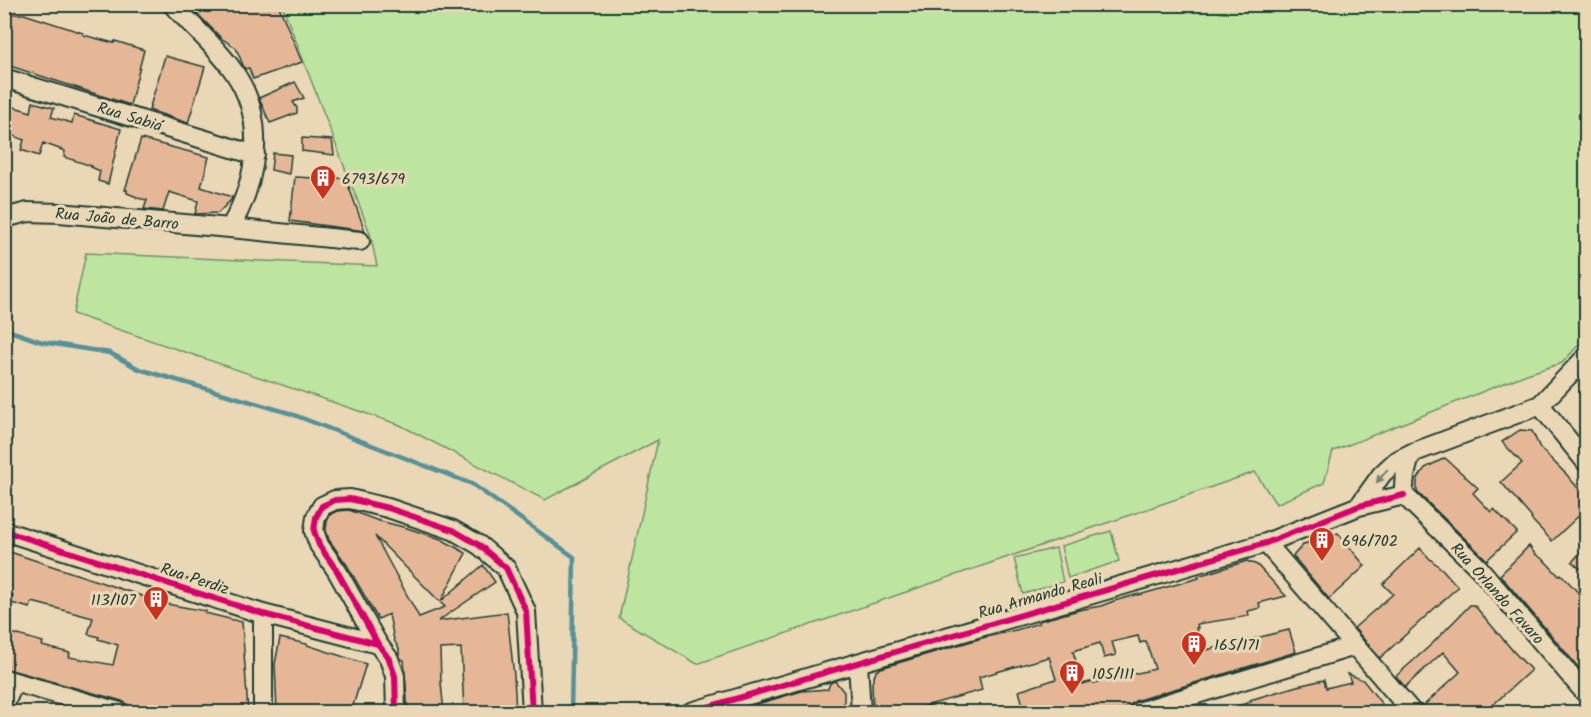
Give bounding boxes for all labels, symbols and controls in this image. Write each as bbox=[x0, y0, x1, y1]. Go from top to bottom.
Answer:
street label: Rua Sabiá bbox=[94, 96, 166, 140]
building icon: 6793/679 bbox=[308, 163, 338, 201]
place label: 6793/679 bbox=[342, 167, 405, 192]
street label: Rua João de Barro bbox=[54, 202, 180, 237]
one-way arrow bbox=[1376, 468, 1389, 483]
building icon: 696/702 bbox=[1307, 525, 1337, 563]
place label: 696/702 bbox=[1342, 529, 1398, 554]
street label: Rua Orlando Favaro bbox=[1444, 537, 1550, 651]
street label: Rua Perdiz bbox=[157, 557, 232, 602]
street label: Rua Armando Reali bbox=[975, 566, 1107, 626]
building icon: 113/107 bbox=[141, 584, 171, 622]
place label: 113/107 bbox=[91, 588, 137, 613]
building icon: 165/171 bbox=[1179, 629, 1209, 667]
place label: 165/171 bbox=[1214, 633, 1260, 658]
building icon: 105/111 bbox=[1057, 658, 1087, 696]
place label: 105/111 bbox=[1092, 662, 1134, 687]

